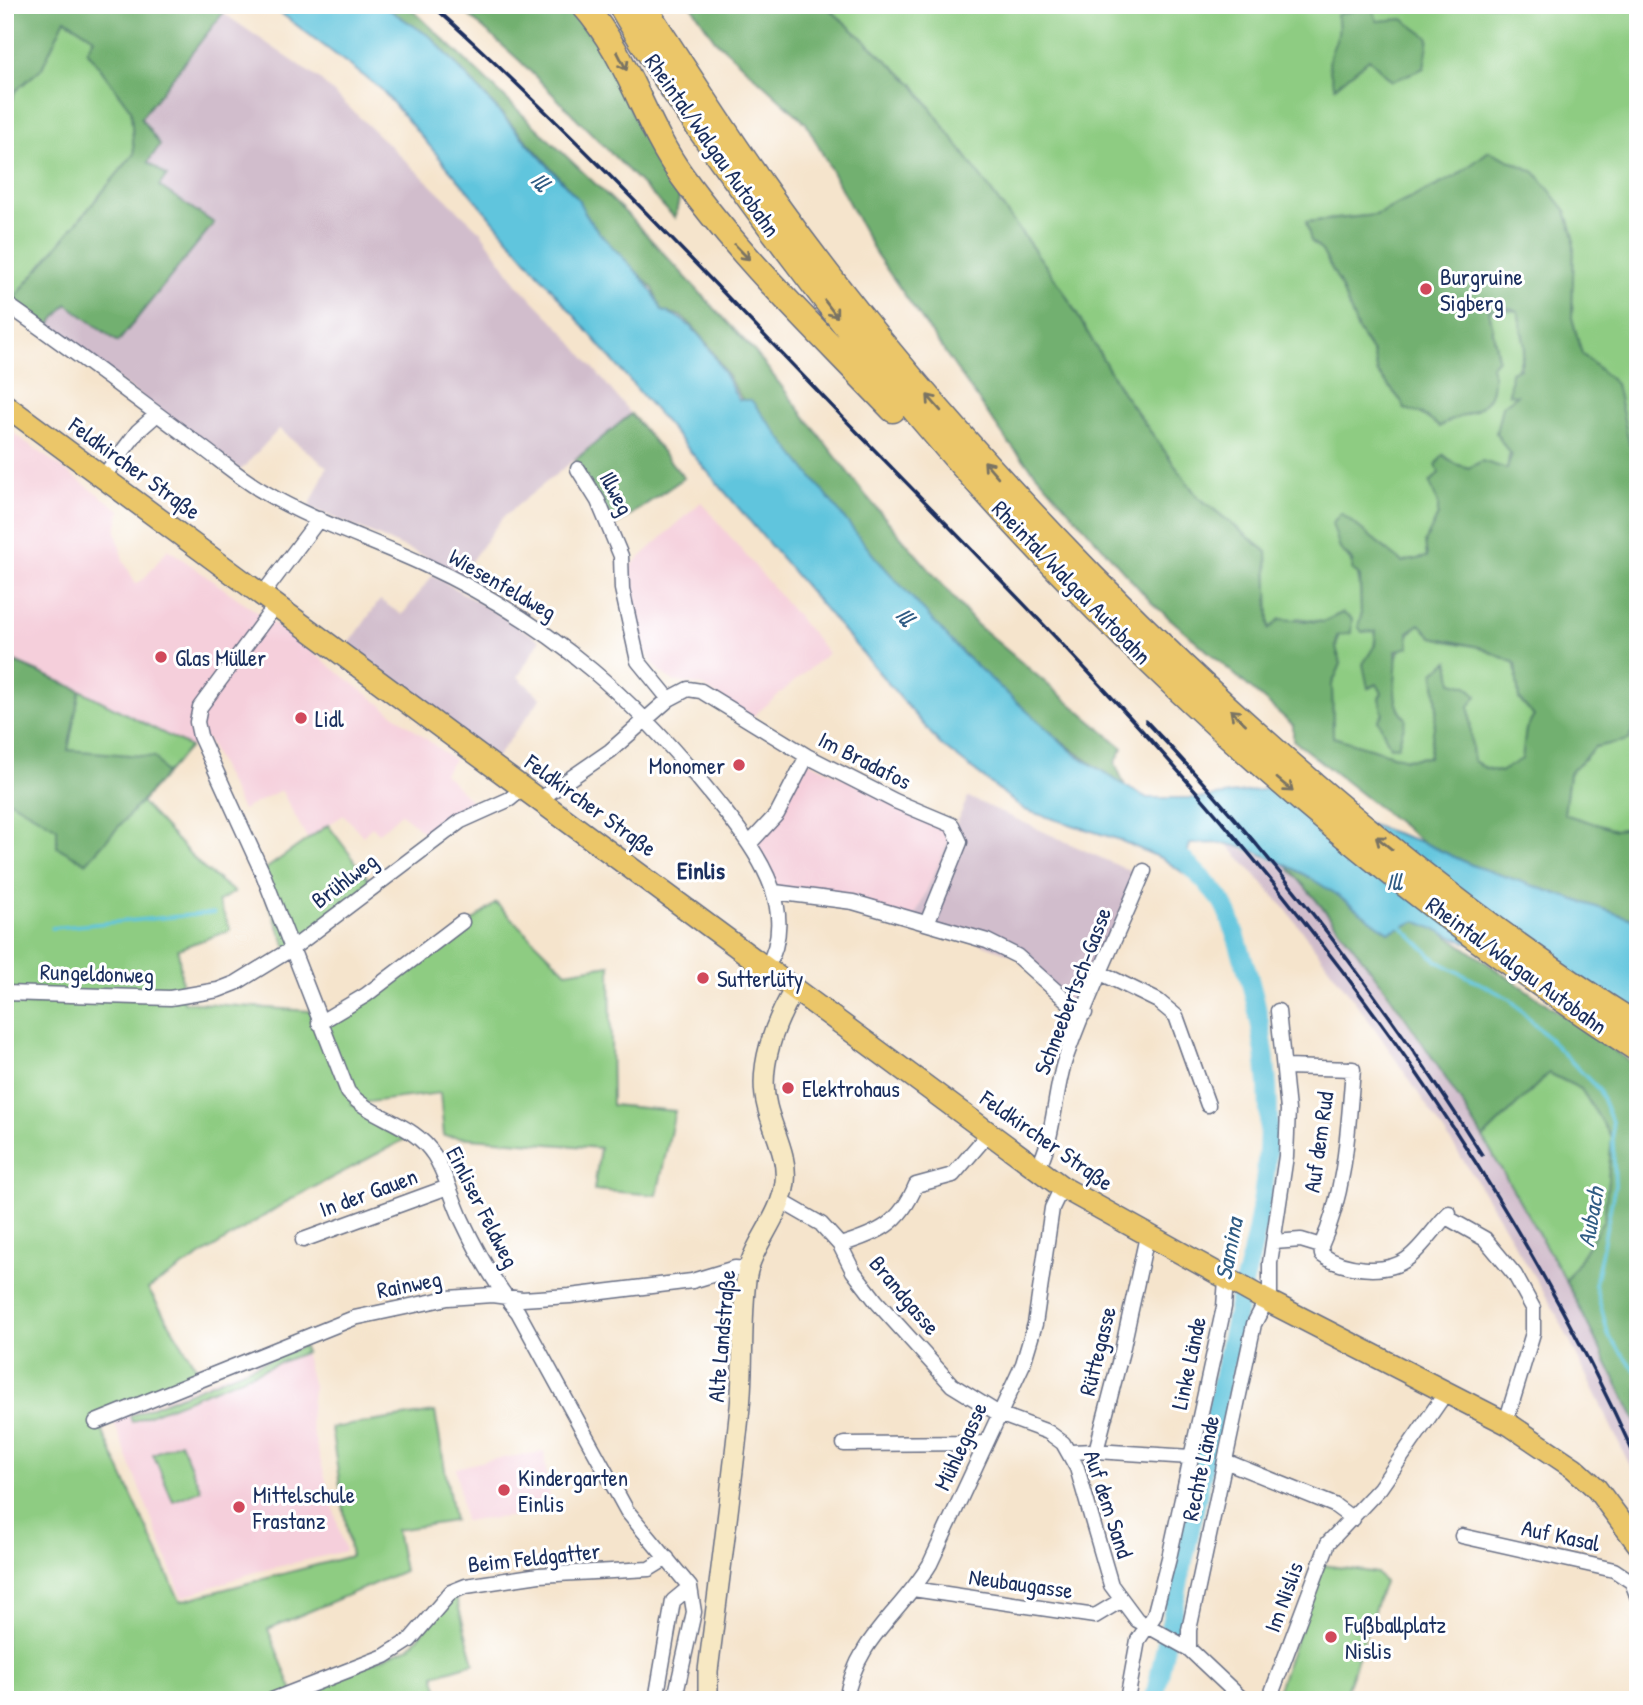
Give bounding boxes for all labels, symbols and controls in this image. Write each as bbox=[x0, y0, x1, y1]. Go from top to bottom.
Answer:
street label: Rheintal/Walgau Autobahn bbox=[638, 47, 788, 243]
one-way arrow bbox=[615, 50, 629, 71]
water label: Ill bbox=[524, 164, 559, 199]
one-way arrow bbox=[734, 243, 751, 260]
place label: Burgruine Sigberg bbox=[1440, 261, 1523, 318]
marker: Burgruine Sigberg bbox=[1418, 281, 1434, 297]
one-way arrow bbox=[823, 299, 838, 318]
one-way arrow bbox=[926, 394, 942, 412]
street label: Feldkircher Straße bbox=[62, 409, 207, 526]
one-way arrow bbox=[983, 461, 999, 479]
street label: Illweg bbox=[593, 466, 641, 520]
street label: Rheintal/Walgau Autobahn bbox=[986, 493, 1158, 671]
street label: Wiesenfeldweg bbox=[444, 541, 562, 627]
water label: Ill bbox=[889, 600, 924, 634]
place label: Glas Müller bbox=[175, 642, 266, 673]
marker: Glas Müller bbox=[153, 649, 169, 665]
place label: Lidl bbox=[315, 703, 345, 734]
one-way arrow bbox=[1230, 709, 1247, 726]
marker: Lidl bbox=[293, 710, 309, 726]
street label: Im Bradafos bbox=[813, 723, 917, 797]
street label: Feldkircher Straße bbox=[518, 746, 663, 863]
place label: Monomer bbox=[649, 750, 725, 781]
marker: Monomer bbox=[731, 757, 747, 773]
one-way arrow bbox=[1275, 777, 1293, 793]
one-way arrow bbox=[1375, 835, 1393, 850]
street label: Brühlweg bbox=[305, 845, 383, 915]
district label: Einlis bbox=[677, 854, 725, 886]
water label: Ill bbox=[1386, 865, 1404, 897]
street label: Rheintal/Walgau Autobahn bbox=[1420, 889, 1614, 1041]
street label: Schneebertsch-Gasse bbox=[1026, 903, 1118, 1079]
street label: Rungeldonweg bbox=[39, 956, 155, 990]
place label: Sutterlüty bbox=[717, 963, 804, 994]
marker: Sutterlüty bbox=[695, 970, 711, 986]
place label: Elektrohaus bbox=[802, 1073, 900, 1104]
marker: Elektrohaus bbox=[780, 1080, 796, 1096]
street label: Feldkircher Straße bbox=[973, 1082, 1120, 1197]
street label: Auf dem Rud bbox=[1296, 1089, 1340, 1194]
street label: Einliser Feldweg bbox=[439, 1141, 527, 1273]
street label: In der Gauen bbox=[315, 1160, 421, 1224]
water label: Aubach bbox=[1569, 1183, 1611, 1249]
water label: Samina bbox=[1206, 1213, 1250, 1283]
street label: Brandgasse bbox=[863, 1249, 947, 1341]
street label: Rainweg bbox=[374, 1263, 444, 1305]
street label: Alte Landstraße bbox=[700, 1269, 742, 1403]
street label: Rüttegasse bbox=[1071, 1303, 1123, 1399]
street label: Linke Lände bbox=[1163, 1314, 1213, 1412]
street label: Mühlegasse bbox=[926, 1397, 994, 1495]
street label: Rechte Lände bbox=[1174, 1413, 1226, 1523]
street label: Auf dem Sand bbox=[1077, 1446, 1141, 1562]
place label: Kindergarten Einlis bbox=[518, 1462, 628, 1519]
place label: Mittelschule Frastanz bbox=[252, 1479, 355, 1536]
marker: Kindergarten Einlis bbox=[496, 1482, 512, 1498]
marker: Mittelschule Frastanz bbox=[231, 1499, 247, 1515]
street label: Auf Kasal bbox=[1519, 1512, 1604, 1559]
street label: Beim Feldgatter bbox=[466, 1535, 602, 1579]
street label: Im Nislis bbox=[1256, 1557, 1310, 1636]
street label: Neubaugasse bbox=[967, 1560, 1075, 1606]
place label: Fußballplatz Nislis bbox=[1344, 1609, 1446, 1666]
marker: Fußballplatz Nislis bbox=[1323, 1629, 1339, 1645]

